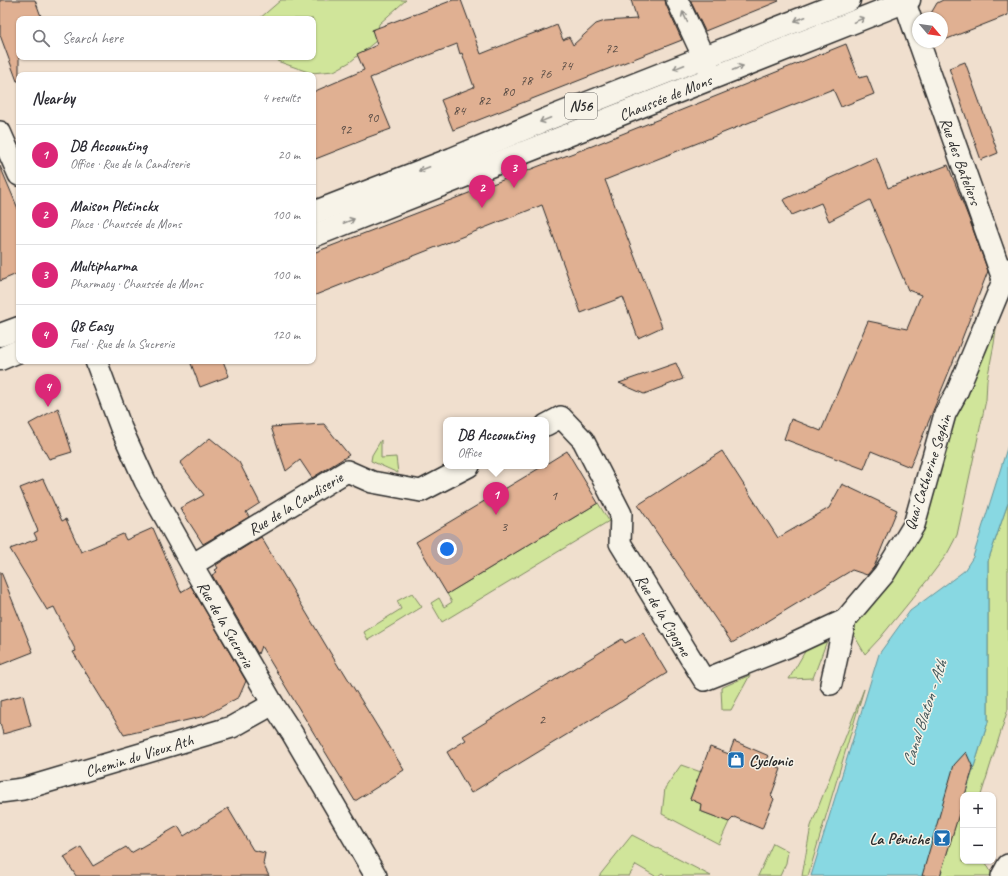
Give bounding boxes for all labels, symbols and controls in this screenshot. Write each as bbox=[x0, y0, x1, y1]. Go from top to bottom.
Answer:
one-way arrow bbox=[681, 11, 688, 23]
north arrow bbox=[912, 12, 948, 48]
search box bbox=[16, 16, 316, 60]
one-way arrow bbox=[794, 16, 806, 24]
one-way arrow bbox=[852, 16, 864, 23]
icon: search bbox=[30, 27, 52, 49]
text: Search here bbox=[62, 29, 123, 48]
house number: 72 bbox=[605, 40, 619, 57]
house number: 74 bbox=[560, 57, 574, 74]
one-way arrow bbox=[673, 63, 685, 71]
one-way arrow bbox=[731, 63, 743, 71]
house number: 76 bbox=[539, 65, 552, 82]
street label: Chaussée de Mons bbox=[616, 70, 716, 126]
house number: 78 bbox=[520, 72, 534, 89]
house number: 80 bbox=[502, 83, 516, 100]
text: Nearby bbox=[32, 88, 75, 109]
text: 4 results bbox=[262, 90, 300, 106]
house number: 82 bbox=[478, 92, 492, 109]
road number: N56 bbox=[565, 93, 597, 119]
house number: 84 bbox=[453, 102, 467, 119]
house number: 90 bbox=[366, 109, 380, 126]
street label: Rue des Bateliers bbox=[935, 115, 986, 209]
one-way arrow bbox=[539, 117, 551, 124]
house number: 92 bbox=[339, 121, 353, 138]
text: DB Accounting bbox=[70, 137, 147, 156]
text: 1 bbox=[42, 147, 48, 163]
text: 20 m bbox=[278, 147, 300, 163]
pin: 3 bbox=[501, 155, 527, 188]
text: Office · Rue de la Candiserie bbox=[70, 156, 190, 172]
one-way arrow bbox=[419, 166, 431, 174]
pin: 2 bbox=[469, 175, 495, 208]
text: Maison Pletinckx bbox=[70, 197, 158, 216]
text: 2 bbox=[42, 207, 48, 223]
text: 100 m bbox=[272, 207, 300, 223]
text: Place · Chaussée de Mons bbox=[70, 216, 181, 232]
one-way arrow bbox=[343, 217, 355, 225]
text: Multipharma bbox=[70, 257, 137, 276]
text: 3 bbox=[42, 267, 48, 283]
text: 100 m bbox=[272, 267, 300, 283]
text: Pharmacy · Chaussée de Mons bbox=[70, 276, 203, 292]
text: Q8 Easy bbox=[70, 317, 113, 336]
text: 4 bbox=[42, 327, 48, 343]
text: 120 m bbox=[272, 327, 300, 343]
text: Fuel · Rue de la Sucrerie bbox=[70, 336, 174, 352]
pin: 4 bbox=[35, 374, 61, 407]
street label: Quai Catherine Seghin bbox=[900, 411, 956, 533]
popup bbox=[443, 417, 549, 469]
text: DB Accounting bbox=[458, 426, 534, 445]
text: Office bbox=[458, 445, 481, 461]
street label: Rue de la Candiserie bbox=[244, 467, 348, 540]
pin: 1 bbox=[483, 482, 509, 515]
house number: 1 bbox=[551, 487, 558, 504]
house number: 3 bbox=[501, 518, 509, 535]
your location bbox=[437, 539, 457, 559]
street label: Rue de la Cigogne bbox=[631, 571, 696, 662]
street label: Rue de la Sucrerie bbox=[192, 578, 259, 673]
water label: Canal Blaton - Ath bbox=[897, 656, 952, 769]
house number: 2 bbox=[539, 711, 547, 728]
street label: Chemin du Vieux Ath bbox=[83, 730, 196, 782]
shop icon: Cyclonic bbox=[726, 750, 746, 770]
place label: Cyclonic bbox=[749, 751, 794, 771]
map controls bbox=[960, 792, 996, 864]
button: + bbox=[960, 792, 996, 828]
bar icon: La Péniche bbox=[932, 828, 952, 848]
button: − bbox=[960, 828, 996, 864]
place label: La Péniche bbox=[869, 829, 931, 849]

